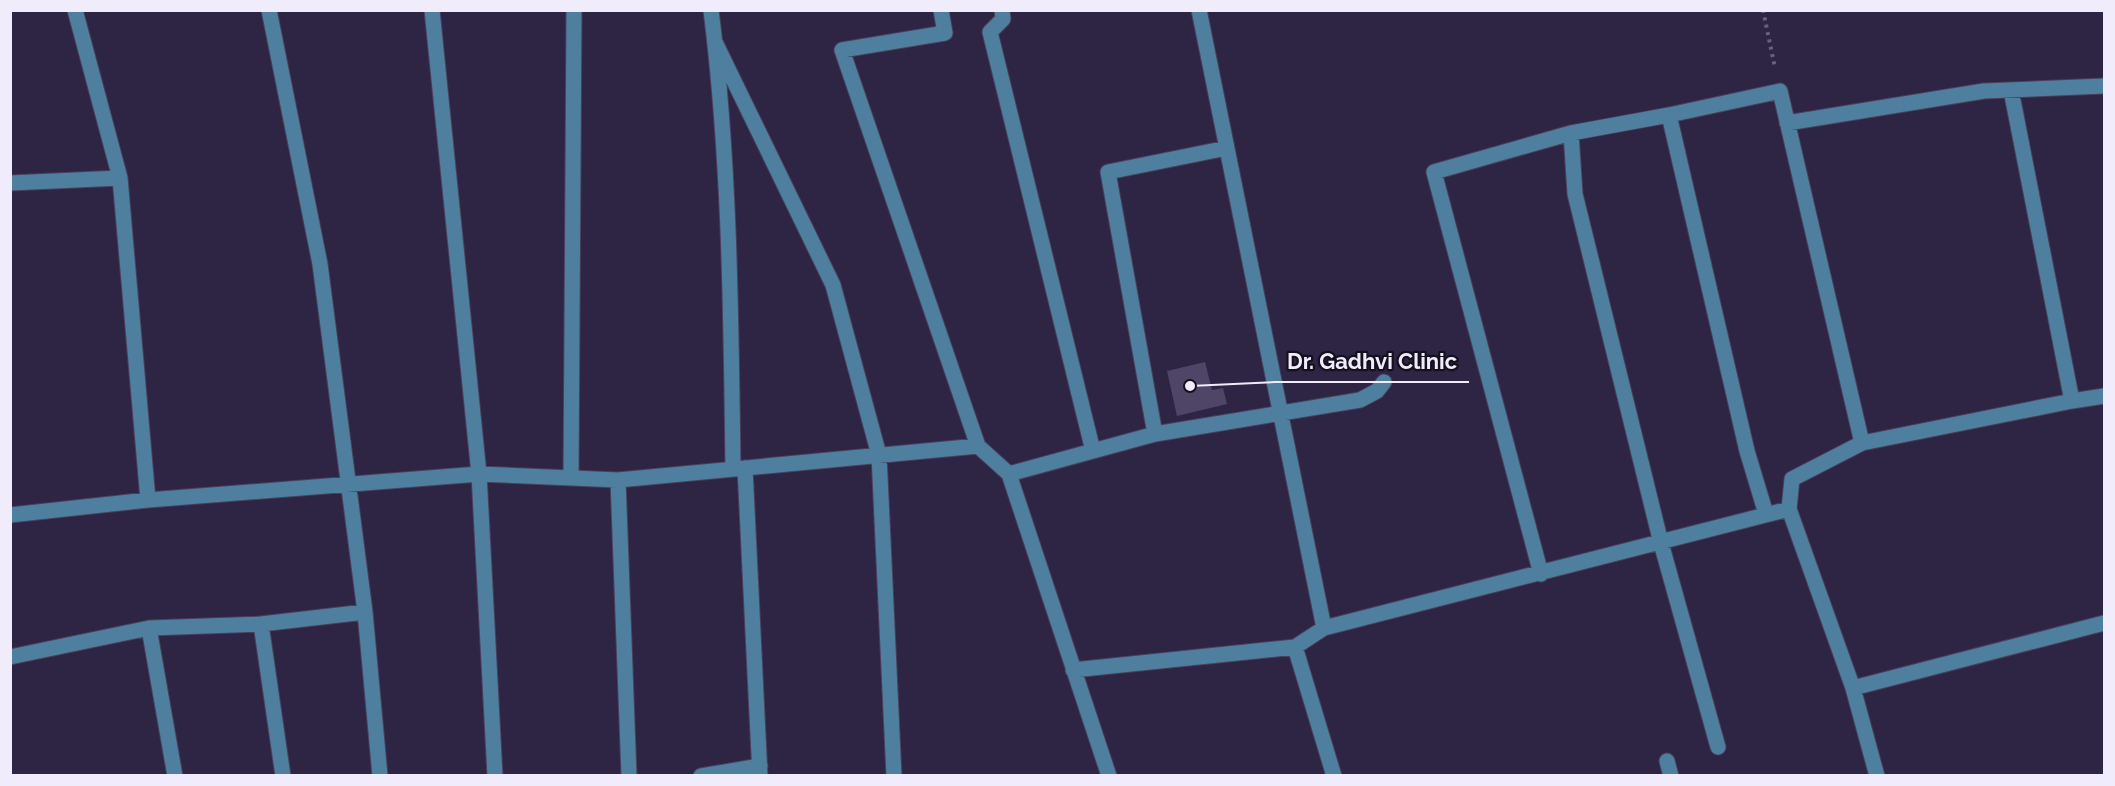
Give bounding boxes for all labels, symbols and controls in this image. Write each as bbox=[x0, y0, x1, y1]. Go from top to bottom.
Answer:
callout: Dr. Gadhvi Clinic bbox=[1275, 342, 1469, 382]
text: Dr. Gadhvi Clinic bbox=[1287, 348, 1457, 374]

